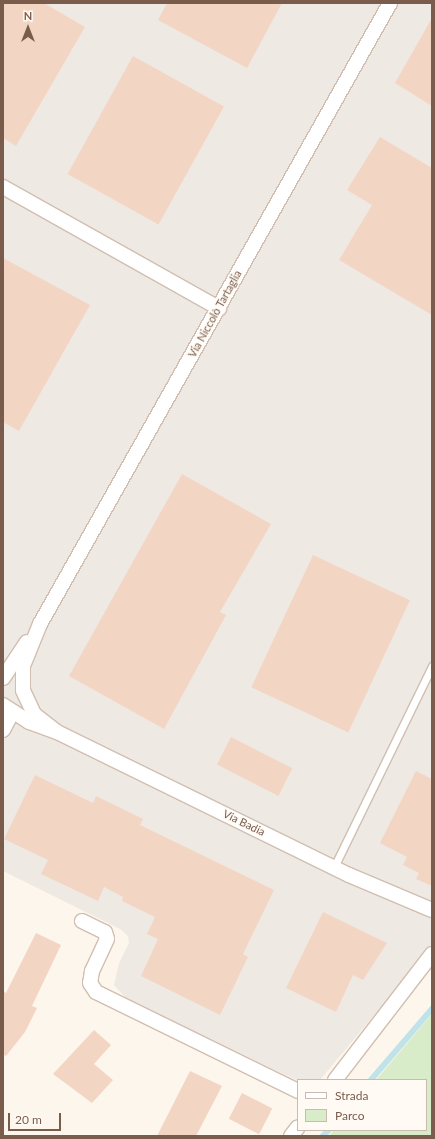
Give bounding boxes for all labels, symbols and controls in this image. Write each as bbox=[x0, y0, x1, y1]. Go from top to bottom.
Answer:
north arrow bbox=[8, 8, 48, 48]
text: N bbox=[24, 9, 32, 22]
street label: Via Niccolò Tartaglia bbox=[185, 268, 245, 360]
street label: Via Badia bbox=[221, 807, 267, 839]
legend bbox=[297, 1079, 427, 1131]
text: Strada bbox=[335, 1088, 368, 1103]
scale bar bbox=[10, 1105, 63, 1131]
text: Parco bbox=[335, 1108, 365, 1123]
text: 20 m bbox=[15, 1112, 42, 1127]

